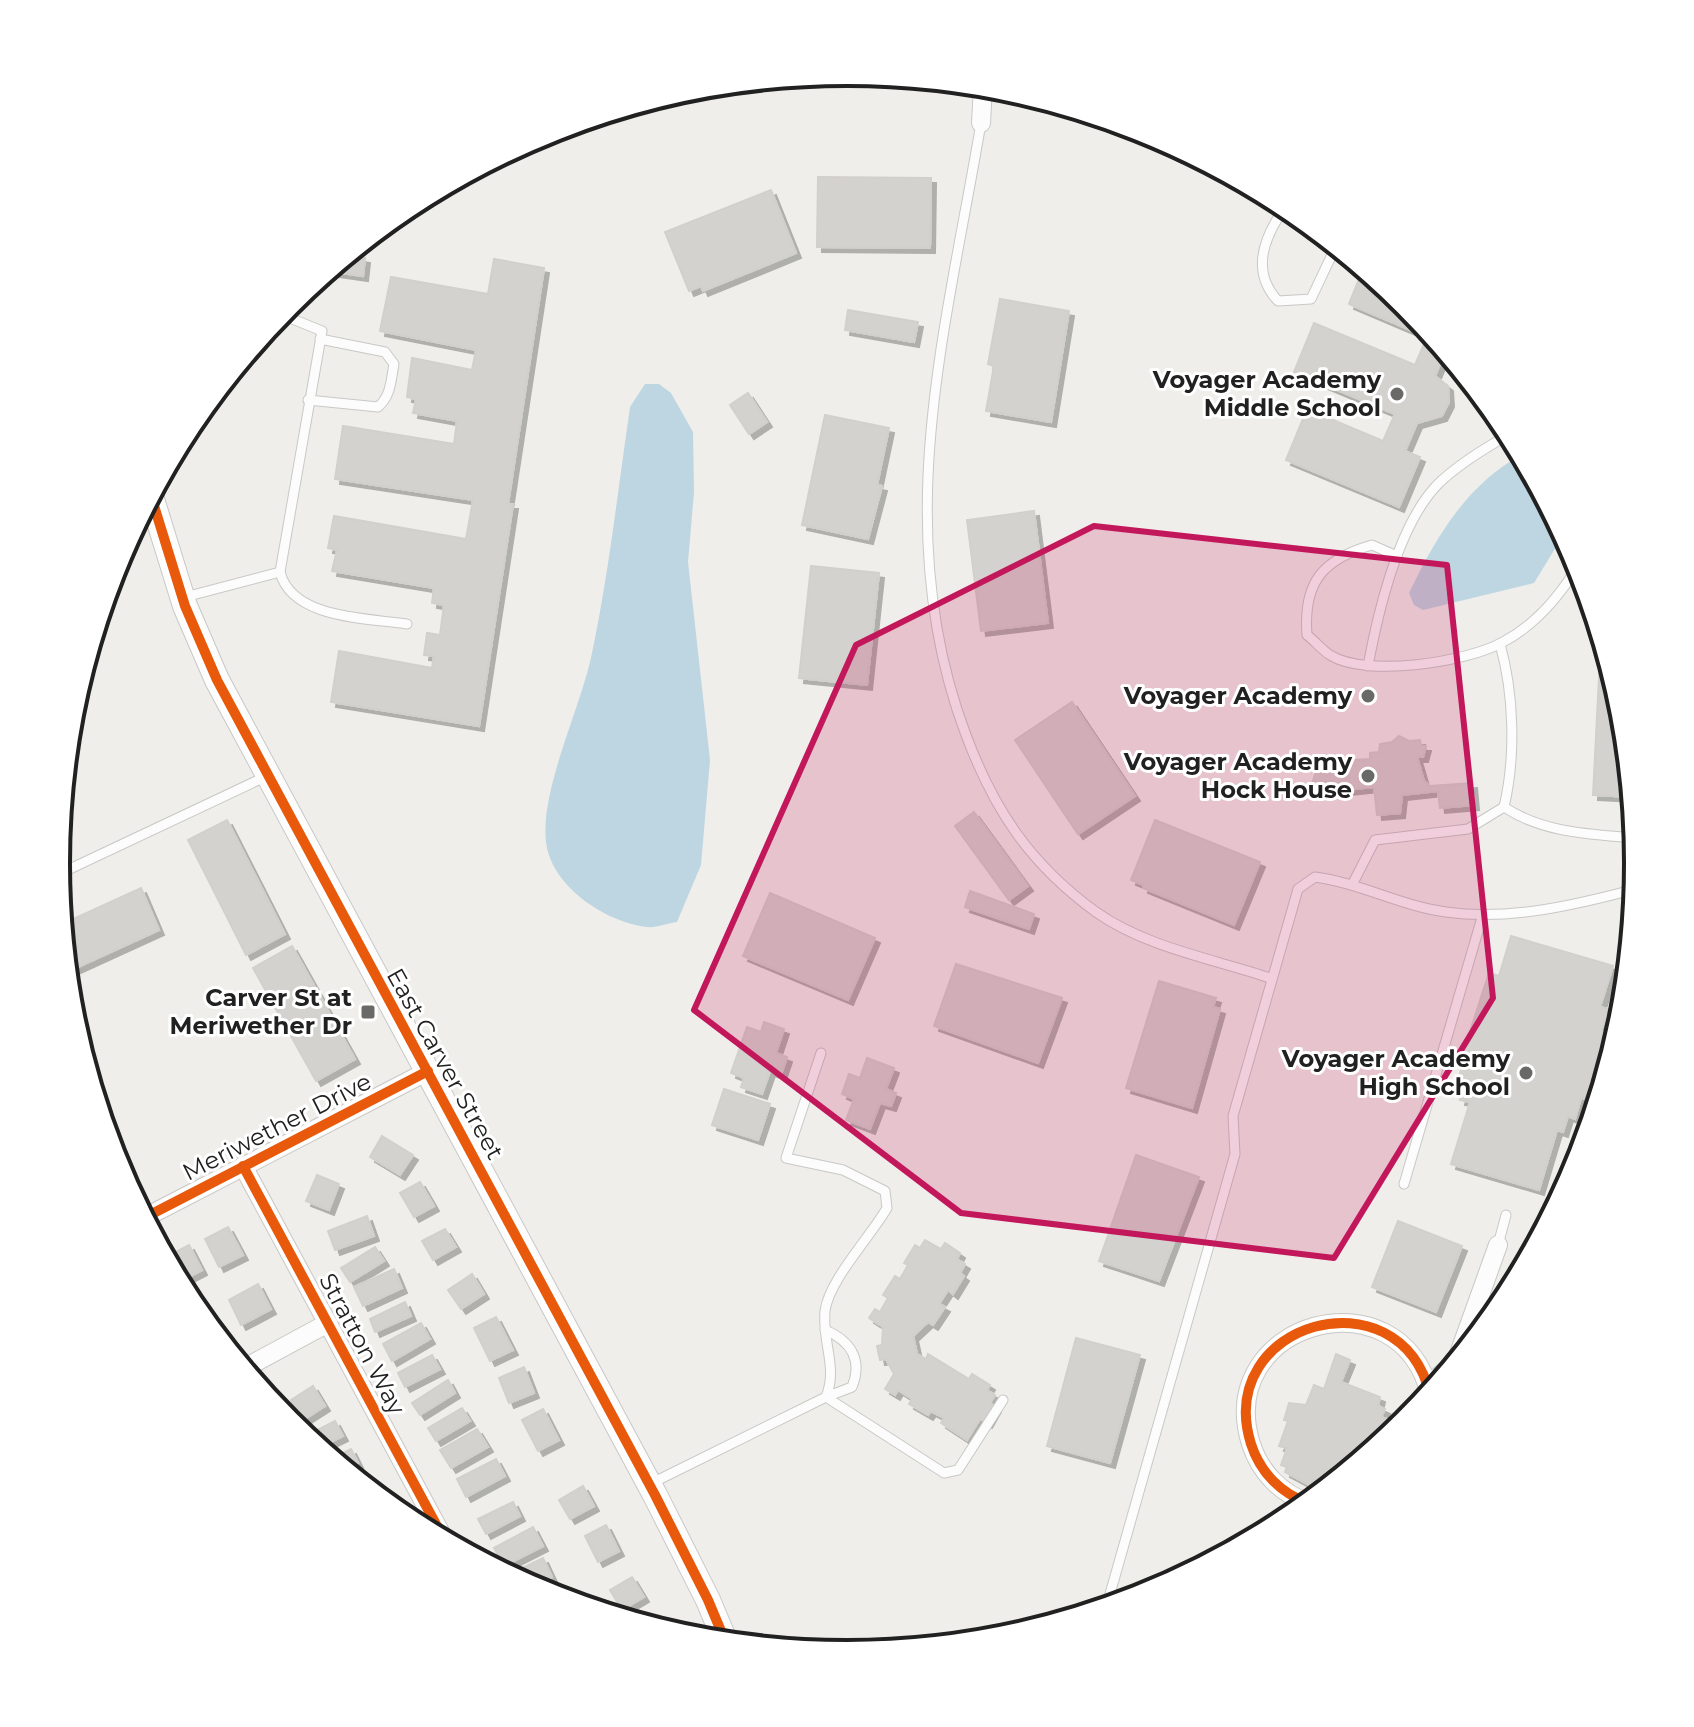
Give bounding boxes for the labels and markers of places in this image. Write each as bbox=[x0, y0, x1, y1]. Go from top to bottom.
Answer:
place label: Voyager Academy Middle School bbox=[1152, 365, 1382, 422]
marker: Voyager Academy Middle School bbox=[1388, 385, 1406, 403]
place label: Voyager Academy bbox=[1123, 681, 1353, 710]
marker: Voyager Academy bbox=[1359, 687, 1377, 705]
place label: Voyager Academy Hock House bbox=[1123, 747, 1353, 804]
marker: Voyager Academy Hock House bbox=[1359, 767, 1377, 785]
place label: Carver St at Meriwether Dr bbox=[170, 983, 353, 1040]
marker: Carver St at Meriwether Dr bbox=[359, 1003, 377, 1021]
place label: Voyager Academy High School bbox=[1281, 1044, 1511, 1101]
marker: Voyager Academy High School bbox=[1517, 1064, 1535, 1082]

